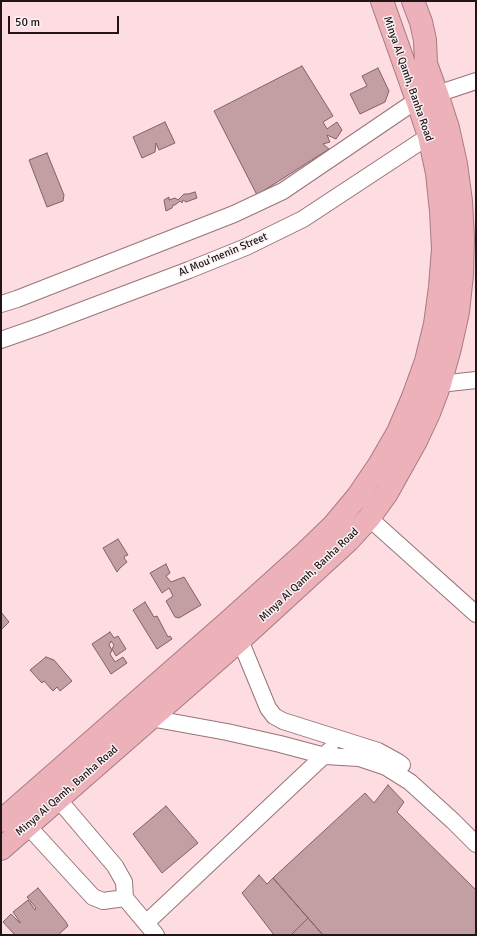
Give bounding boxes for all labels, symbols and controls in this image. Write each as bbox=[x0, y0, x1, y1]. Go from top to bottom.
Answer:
scale bar bbox=[10, 8, 121, 34]
text: 50 m bbox=[15, 15, 40, 30]
street label: Minya Al Qamh, Banha Road bbox=[380, 15, 436, 143]
street label: Al Mou'menin Street bbox=[176, 230, 270, 280]
street label: Minya Al Qamh, Banha Road bbox=[256, 525, 362, 625]
street label: Minya Al Qamh, Banha Road bbox=[13, 743, 121, 839]

